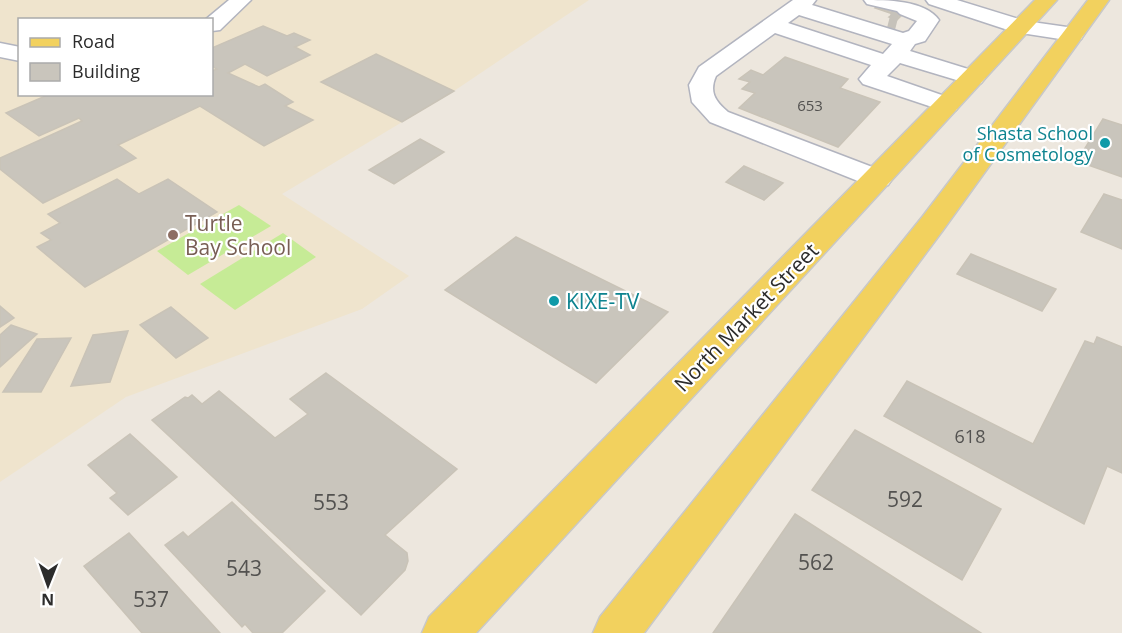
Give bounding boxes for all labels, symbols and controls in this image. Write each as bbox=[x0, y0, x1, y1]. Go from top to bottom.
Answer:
legend bbox=[18, 18, 213, 96]
text: Road bbox=[72, 29, 115, 53]
text: Building bbox=[72, 59, 140, 83]
house number: 653 bbox=[797, 95, 823, 115]
place label: Shasta School of Cosmetology bbox=[963, 121, 1094, 166]
marker: Shasta School of Cosmetology bbox=[1098, 136, 1112, 150]
place label: Turtle Bay School bbox=[185, 209, 291, 261]
marker: Turtle Bay School bbox=[166, 228, 180, 242]
street label: North Market Street bbox=[668, 237, 824, 397]
place label: KIXE-TV bbox=[566, 287, 640, 315]
marker: KIXE-TV bbox=[547, 294, 561, 308]
house number: 618 bbox=[955, 424, 985, 448]
house number: 592 bbox=[887, 485, 923, 513]
house number: 553 bbox=[313, 488, 349, 516]
house number: 562 bbox=[798, 548, 834, 576]
house number: 543 bbox=[226, 554, 262, 582]
north arrow bbox=[18, 555, 78, 615]
house number: 537 bbox=[133, 585, 169, 613]
text: N bbox=[41, 589, 54, 611]

